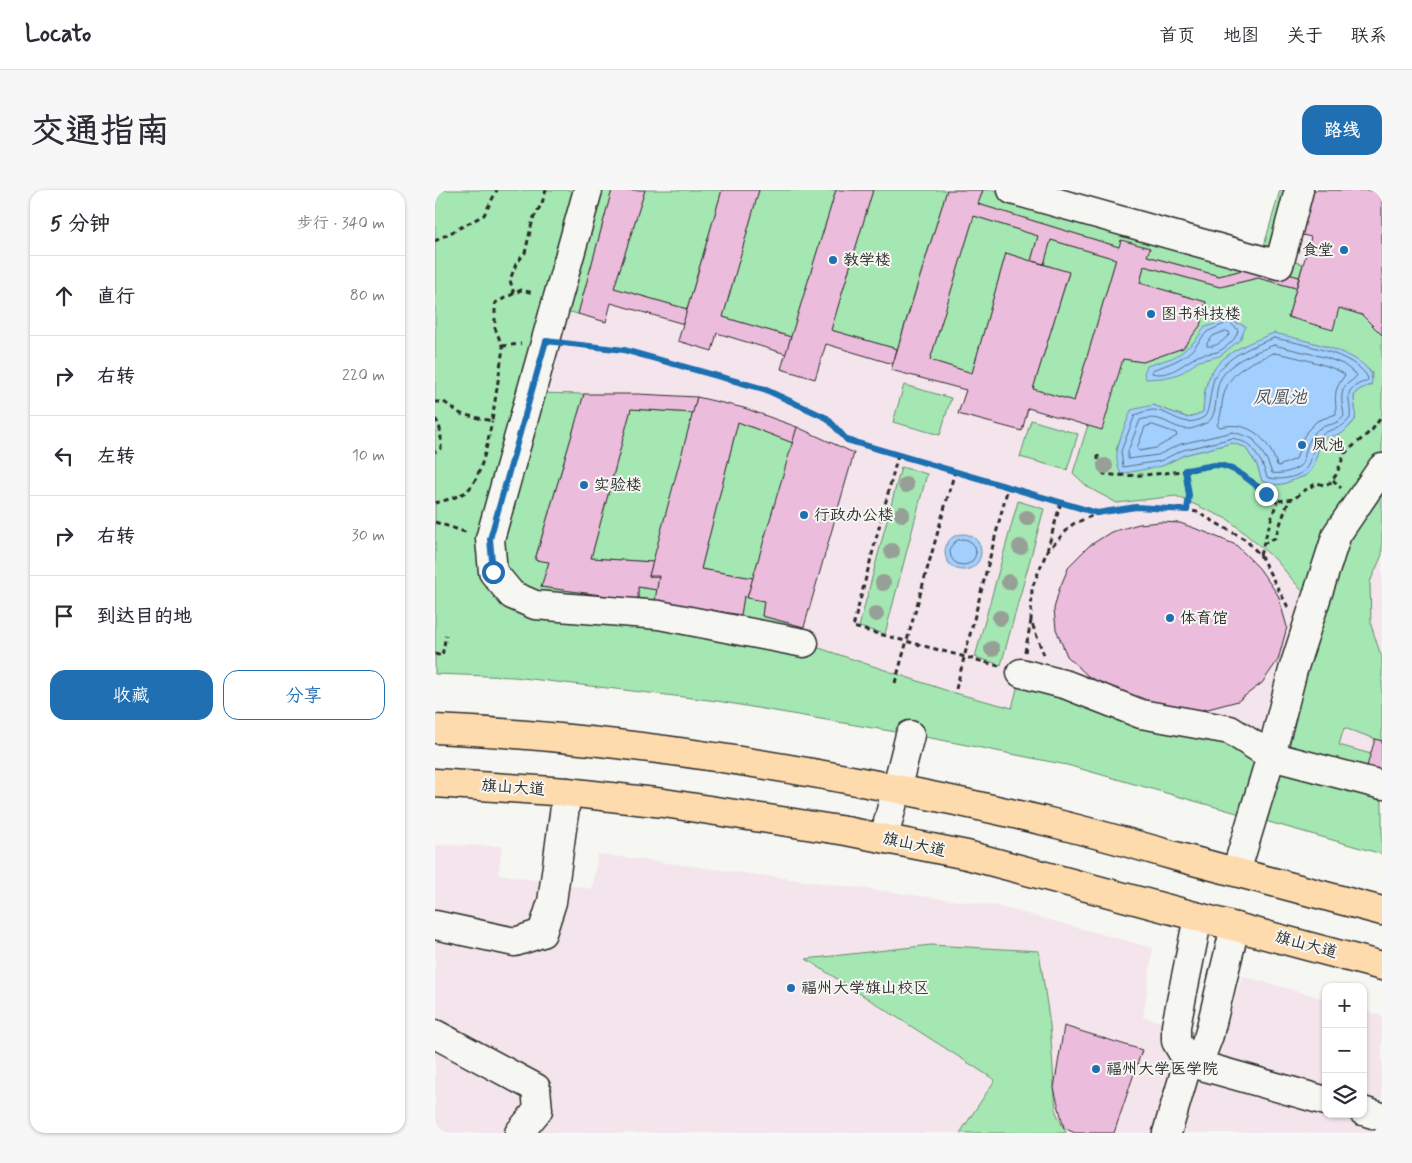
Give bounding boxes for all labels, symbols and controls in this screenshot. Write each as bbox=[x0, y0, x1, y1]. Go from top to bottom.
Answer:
text: Locato bbox=[25, 19, 91, 50]
text: 首页 bbox=[1159, 24, 1195, 48]
text: 地图 bbox=[1223, 24, 1259, 48]
text: 关于 bbox=[1287, 24, 1323, 48]
text: 联系 bbox=[1351, 24, 1387, 48]
button: 路线 bbox=[1302, 105, 1382, 155]
text: 交通指南 bbox=[30, 109, 170, 155]
text: 5 分钟 bbox=[50, 210, 110, 238]
text: 步行 · 340 m bbox=[297, 213, 385, 234]
place label: 食堂 bbox=[1302, 240, 1334, 261]
marker: 食堂 bbox=[1338, 244, 1350, 256]
place label: 教学楼 bbox=[843, 250, 891, 271]
marker: 教学楼 bbox=[827, 254, 839, 266]
icon: ahead bbox=[50, 282, 78, 310]
text: 直行 bbox=[97, 284, 135, 309]
text: 80 m bbox=[350, 285, 385, 306]
place label: 图书科技楼 bbox=[1161, 304, 1241, 325]
marker: 图书科技楼 bbox=[1145, 308, 1157, 320]
icon: right bbox=[50, 362, 78, 390]
text: 右转 bbox=[97, 364, 135, 389]
text: 220 m bbox=[342, 365, 385, 386]
water label: 凤凰池 bbox=[1253, 386, 1308, 410]
place label: 凤池 bbox=[1312, 435, 1344, 456]
marker: 凤池 bbox=[1296, 439, 1308, 451]
icon: left bbox=[50, 442, 78, 470]
text: 左转 bbox=[97, 444, 135, 469]
text: 10 m bbox=[352, 445, 385, 466]
place label: 实验楼 bbox=[594, 475, 642, 496]
marker: 实验楼 bbox=[578, 479, 590, 491]
route end bbox=[1255, 483, 1278, 506]
place label: 行政办公楼 bbox=[814, 505, 894, 526]
marker: 行政办公楼 bbox=[798, 509, 810, 521]
icon: right bbox=[50, 522, 78, 550]
text: 右转 bbox=[97, 524, 135, 549]
text: 30 m bbox=[352, 525, 385, 546]
route start bbox=[482, 561, 505, 584]
icon: arrive bbox=[50, 602, 78, 630]
text: 到达目的地 bbox=[97, 604, 192, 629]
place label: 体育馆 bbox=[1180, 608, 1228, 629]
marker: 体育馆 bbox=[1164, 612, 1176, 624]
button: 收藏 bbox=[50, 670, 213, 720]
button: 分享 bbox=[223, 670, 385, 720]
street label: 旗山大道 bbox=[480, 775, 546, 801]
street label: 旗山大道 bbox=[881, 828, 947, 862]
street label: 旗山大道 bbox=[1272, 927, 1340, 963]
place label: 福州大学旗山校区 bbox=[801, 978, 929, 999]
marker: 福州大学旗山校区 bbox=[785, 982, 797, 994]
map controls bbox=[1322, 983, 1367, 1118]
button: + bbox=[1322, 983, 1367, 1028]
button: − bbox=[1322, 1028, 1367, 1073]
place label: 福州大学医学院 bbox=[1106, 1059, 1218, 1080]
marker: 福州大学医学院 bbox=[1090, 1063, 1102, 1075]
button: layers bbox=[1322, 1073, 1367, 1118]

